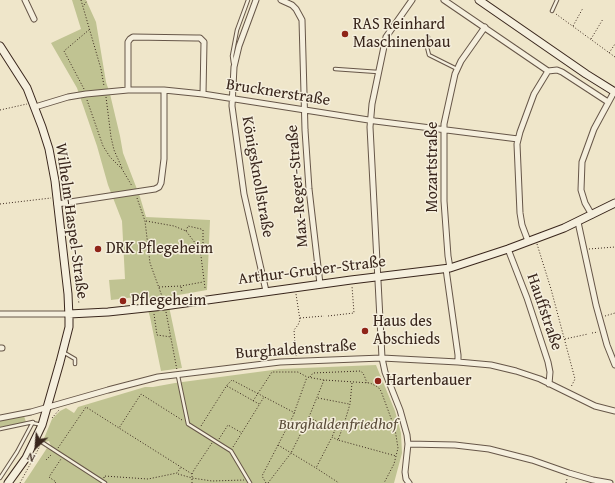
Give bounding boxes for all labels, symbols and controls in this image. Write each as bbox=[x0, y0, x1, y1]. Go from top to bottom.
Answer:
place label: RAS Reinhard Maschinenbau bbox=[353, 15, 450, 53]
marker: RAS Reinhard Maschinenbau bbox=[340, 29, 350, 39]
street label: Brucknerstraße bbox=[225, 75, 331, 111]
street label: Königsknollstraße bbox=[237, 115, 277, 239]
street label: Mozartstraße bbox=[423, 122, 443, 212]
street label: Max-Reger-Straße bbox=[283, 124, 313, 248]
street label: Wilhelm-Haspel-Straße bbox=[51, 142, 91, 300]
place label: DRK Pflegeheim bbox=[106, 239, 213, 259]
marker: DRK Pflegeheim bbox=[93, 244, 103, 254]
street label: Arthur-Gruber-Straße bbox=[237, 252, 387, 290]
street label: Hauffstraße bbox=[522, 271, 566, 353]
place label: Pflegeheim bbox=[131, 291, 206, 311]
marker: Pflegeheim bbox=[118, 296, 128, 306]
place label: Haus des Abschieds bbox=[373, 312, 440, 350]
marker: Haus des Abschieds bbox=[360, 326, 370, 336]
street label: Burghaldenstraße bbox=[235, 336, 357, 364]
place label: Hartenbauer bbox=[386, 371, 472, 391]
marker: Hartenbauer bbox=[373, 376, 383, 386]
park label: Burghaldenfriedhof bbox=[278, 415, 398, 435]
north arrow bbox=[16, 427, 56, 467]
text: N bbox=[24, 449, 38, 467]

